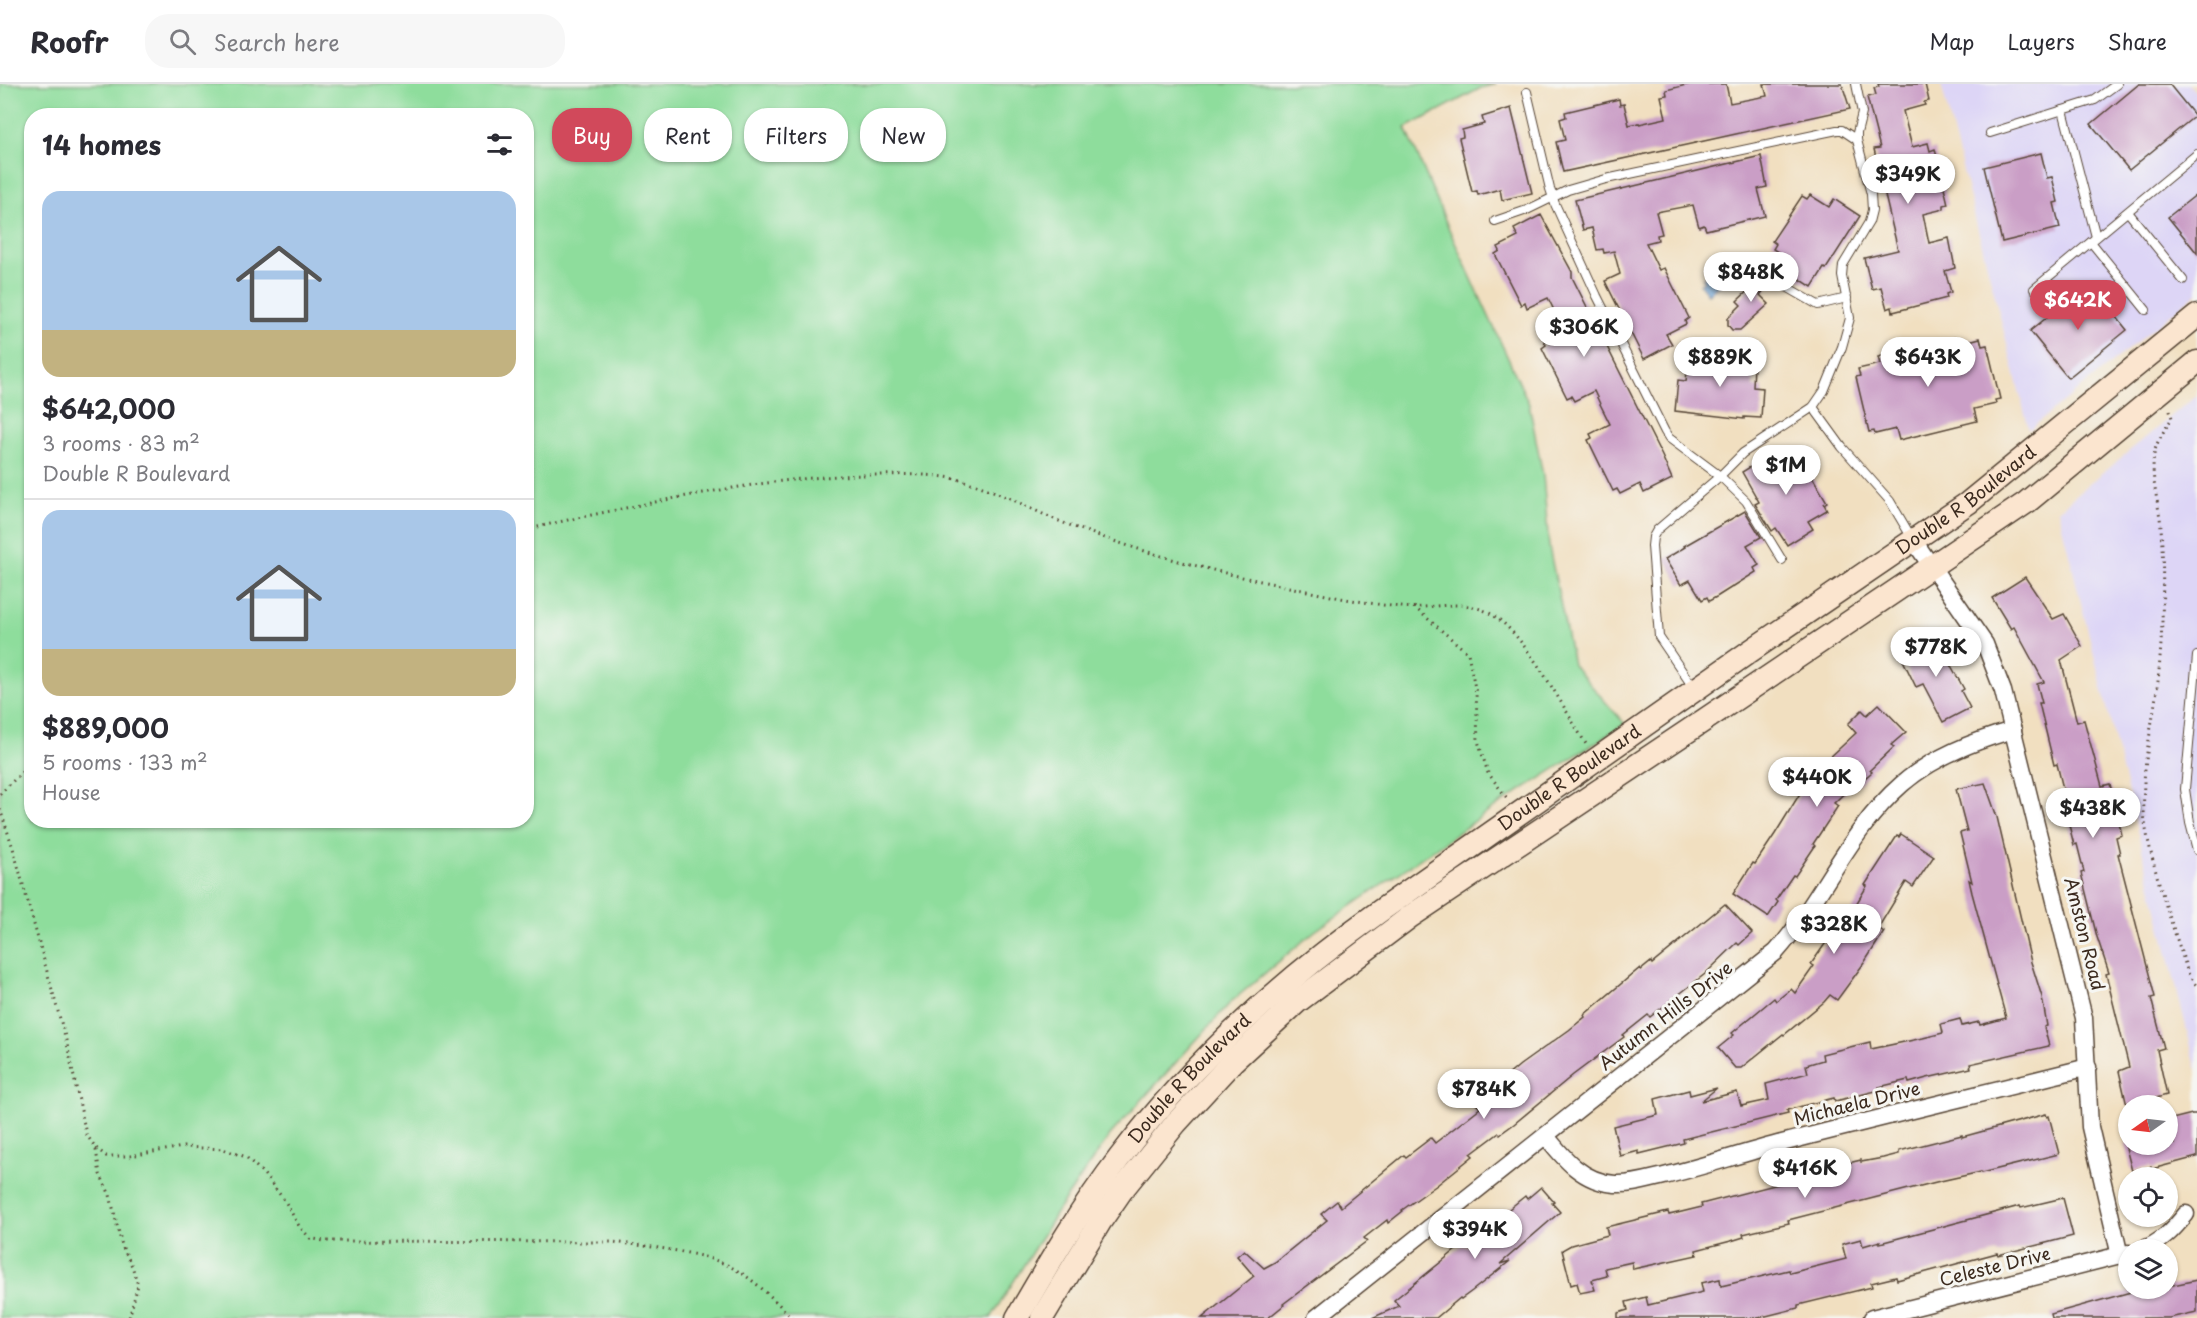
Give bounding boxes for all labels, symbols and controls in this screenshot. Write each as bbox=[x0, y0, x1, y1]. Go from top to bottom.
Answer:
search box bbox=[145, 14, 565, 68]
text: Roofr bbox=[30, 20, 109, 63]
icon: search bbox=[166, 25, 199, 58]
text: Search here bbox=[214, 25, 339, 58]
text: Map bbox=[1930, 25, 1974, 57]
text: Layers bbox=[2007, 25, 2075, 57]
text: Share bbox=[2108, 25, 2167, 57]
chip: Buy bbox=[552, 108, 632, 162]
chip: Rent bbox=[644, 108, 732, 162]
chip: Filters bbox=[744, 108, 848, 162]
chip: New bbox=[860, 108, 946, 162]
text: 14 homes bbox=[42, 125, 161, 164]
icon: filters bbox=[483, 128, 516, 161]
pin: $349K bbox=[1866, 154, 1950, 205]
text: $349K bbox=[1875, 158, 1941, 188]
icon: home bbox=[225, 230, 333, 338]
pin: $848K bbox=[1709, 252, 1793, 303]
text: $848K bbox=[1718, 256, 1784, 286]
pin: $642K bbox=[2036, 280, 2120, 331]
text: $642K bbox=[2044, 284, 2112, 314]
pin: $306K bbox=[1542, 307, 1626, 358]
text: $306K bbox=[1549, 311, 1619, 341]
pin: $889K bbox=[1678, 337, 1762, 388]
pin: $643K bbox=[1886, 337, 1970, 388]
text: $889K bbox=[1688, 341, 1752, 371]
text: $643K bbox=[1895, 341, 1961, 371]
text: $642,000 bbox=[42, 389, 175, 428]
text: 3 rooms · 83 m² bbox=[42, 428, 200, 458]
street label: Double R Boulevard bbox=[1889, 438, 2041, 561]
pin: $1M bbox=[1757, 445, 1815, 496]
text: $1M bbox=[1766, 449, 1806, 479]
text: Double R Boulevard bbox=[42, 458, 230, 488]
icon: home bbox=[225, 549, 333, 657]
pin: $778K bbox=[1894, 627, 1978, 678]
text: $778K bbox=[1905, 631, 1967, 661]
text: $889,000 bbox=[42, 708, 169, 747]
street label: Double R Boulevard bbox=[1491, 717, 1646, 837]
text: 5 rooms · 133 m² bbox=[42, 747, 208, 777]
pin: $440K bbox=[1775, 757, 1859, 808]
text: $440K bbox=[1782, 761, 1852, 791]
text: House bbox=[42, 777, 101, 807]
pin: $438K bbox=[2051, 788, 2135, 839]
text: $438K bbox=[2060, 792, 2126, 822]
street label: Amston Road bbox=[2058, 874, 2113, 993]
pin: $328K bbox=[1792, 904, 1876, 955]
text: $328K bbox=[1800, 908, 1868, 938]
street label: Autumn Hills Drive bbox=[1592, 954, 1738, 1076]
street label: Double R Boulevard bbox=[1121, 1006, 1256, 1149]
pin: $784K bbox=[1442, 1069, 1526, 1120]
text: $784K bbox=[1451, 1073, 1517, 1103]
street label: Michaela Drive bbox=[1791, 1074, 1923, 1131]
north arrow bbox=[2118, 1095, 2178, 1155]
map controls bbox=[2118, 1095, 2178, 1299]
pin: $416K bbox=[1763, 1148, 1847, 1199]
text: $416K bbox=[1772, 1152, 1838, 1182]
button: locate bbox=[2118, 1167, 2178, 1227]
pin: $394K bbox=[1433, 1209, 1517, 1260]
text: $394K bbox=[1442, 1213, 1508, 1243]
street label: Celeste Drive bbox=[1936, 1239, 2053, 1292]
button: layers bbox=[2118, 1239, 2178, 1299]

